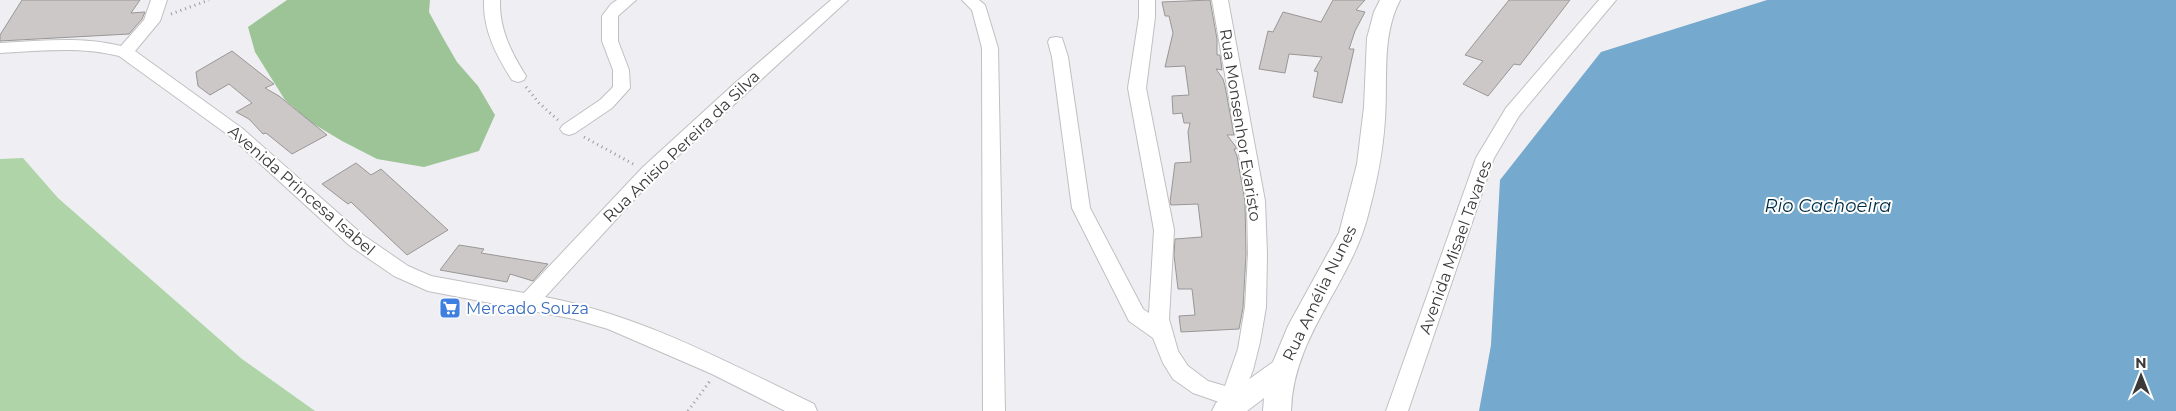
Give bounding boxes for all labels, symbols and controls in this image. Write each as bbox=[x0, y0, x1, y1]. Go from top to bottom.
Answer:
street label: Rua Monsenhor Evaristo bbox=[1216, 27, 1265, 223]
street label: Rua Anisio Pereira da Silva bbox=[599, 67, 764, 226]
street label: Avenida Princesa Isabel bbox=[224, 121, 379, 259]
street label: Avenida Misael Tavares bbox=[1415, 158, 1496, 337]
water label: Rio Cachoeira bbox=[1765, 195, 1891, 217]
street label: Rua Amélia Nunes bbox=[1278, 222, 1361, 364]
supermarket icon: Mercado Souza bbox=[438, 296, 462, 320]
place label: Mercado Souza bbox=[466, 299, 589, 318]
north arrow bbox=[2116, 351, 2166, 401]
text: N bbox=[2135, 354, 2147, 372]

